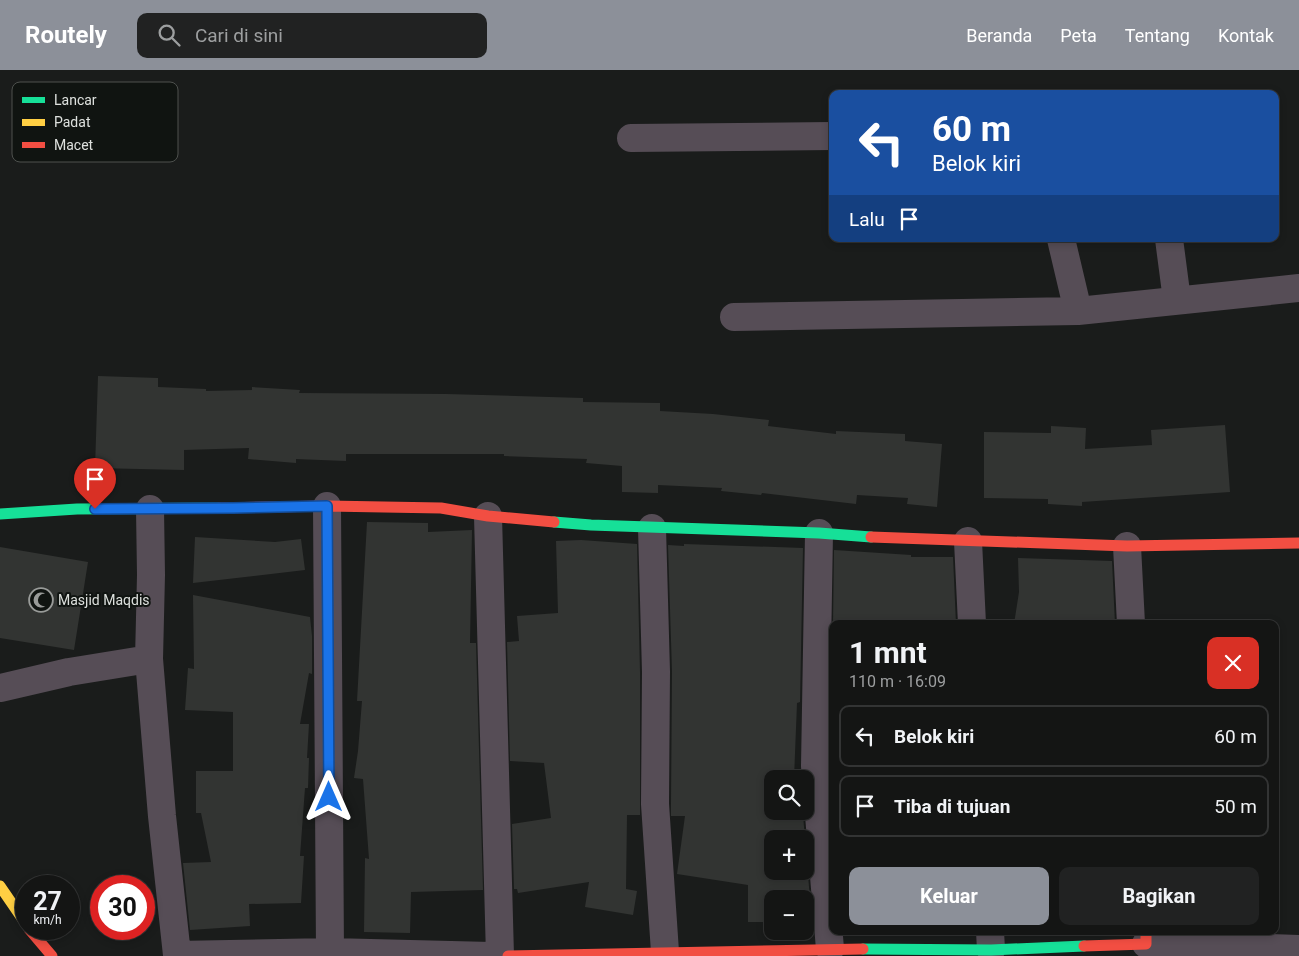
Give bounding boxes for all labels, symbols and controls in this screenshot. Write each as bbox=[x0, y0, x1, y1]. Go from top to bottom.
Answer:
search box bbox=[137, 13, 487, 58]
text: Routely bbox=[25, 21, 107, 49]
icon: search bbox=[155, 21, 183, 49]
text: Cari di sini bbox=[195, 24, 283, 47]
text: Beranda bbox=[966, 25, 1032, 46]
text: Peta bbox=[1060, 25, 1097, 46]
text: Tentang bbox=[1125, 25, 1190, 46]
text: Kontak bbox=[1218, 25, 1274, 46]
legend bbox=[12, 82, 178, 162]
text: Lancar bbox=[54, 92, 97, 108]
text: 60 m bbox=[932, 109, 1011, 150]
icon: left bbox=[849, 110, 914, 175]
text: Padat bbox=[54, 114, 91, 130]
text: Macet bbox=[54, 137, 94, 153]
text: Belok kiri bbox=[932, 151, 1021, 176]
icon: arrive bbox=[895, 205, 923, 233]
text: Lalu bbox=[849, 208, 885, 231]
pin bbox=[74, 458, 116, 509]
icon: arrive bbox=[81, 465, 109, 493]
mosque icon: Masjid Maqdis bbox=[28, 587, 54, 613]
place label: Masjid Maqdis bbox=[58, 592, 150, 608]
text: 1 mnt bbox=[849, 635, 927, 670]
button: close bbox=[1207, 637, 1259, 689]
text: 110 m · 16:09 bbox=[849, 672, 946, 691]
icon: left bbox=[851, 722, 879, 750]
text: Belok kiri bbox=[894, 725, 974, 748]
text: 60 m bbox=[1214, 725, 1257, 748]
position arrow bbox=[302, 770, 354, 822]
map controls bbox=[764, 770, 814, 940]
button: search bbox=[764, 770, 814, 820]
icon: arrive bbox=[851, 792, 879, 820]
text: Tiba di tujuan bbox=[894, 795, 1010, 818]
text: 50 m bbox=[1214, 795, 1257, 818]
button: + bbox=[764, 830, 814, 880]
button: Keluar bbox=[849, 867, 1049, 925]
button: Bagikan bbox=[1059, 867, 1259, 925]
speed limit sign: 30 bbox=[90, 875, 155, 940]
text: 27 bbox=[33, 887, 62, 916]
button: − bbox=[764, 890, 814, 940]
text: km/h bbox=[33, 913, 62, 927]

